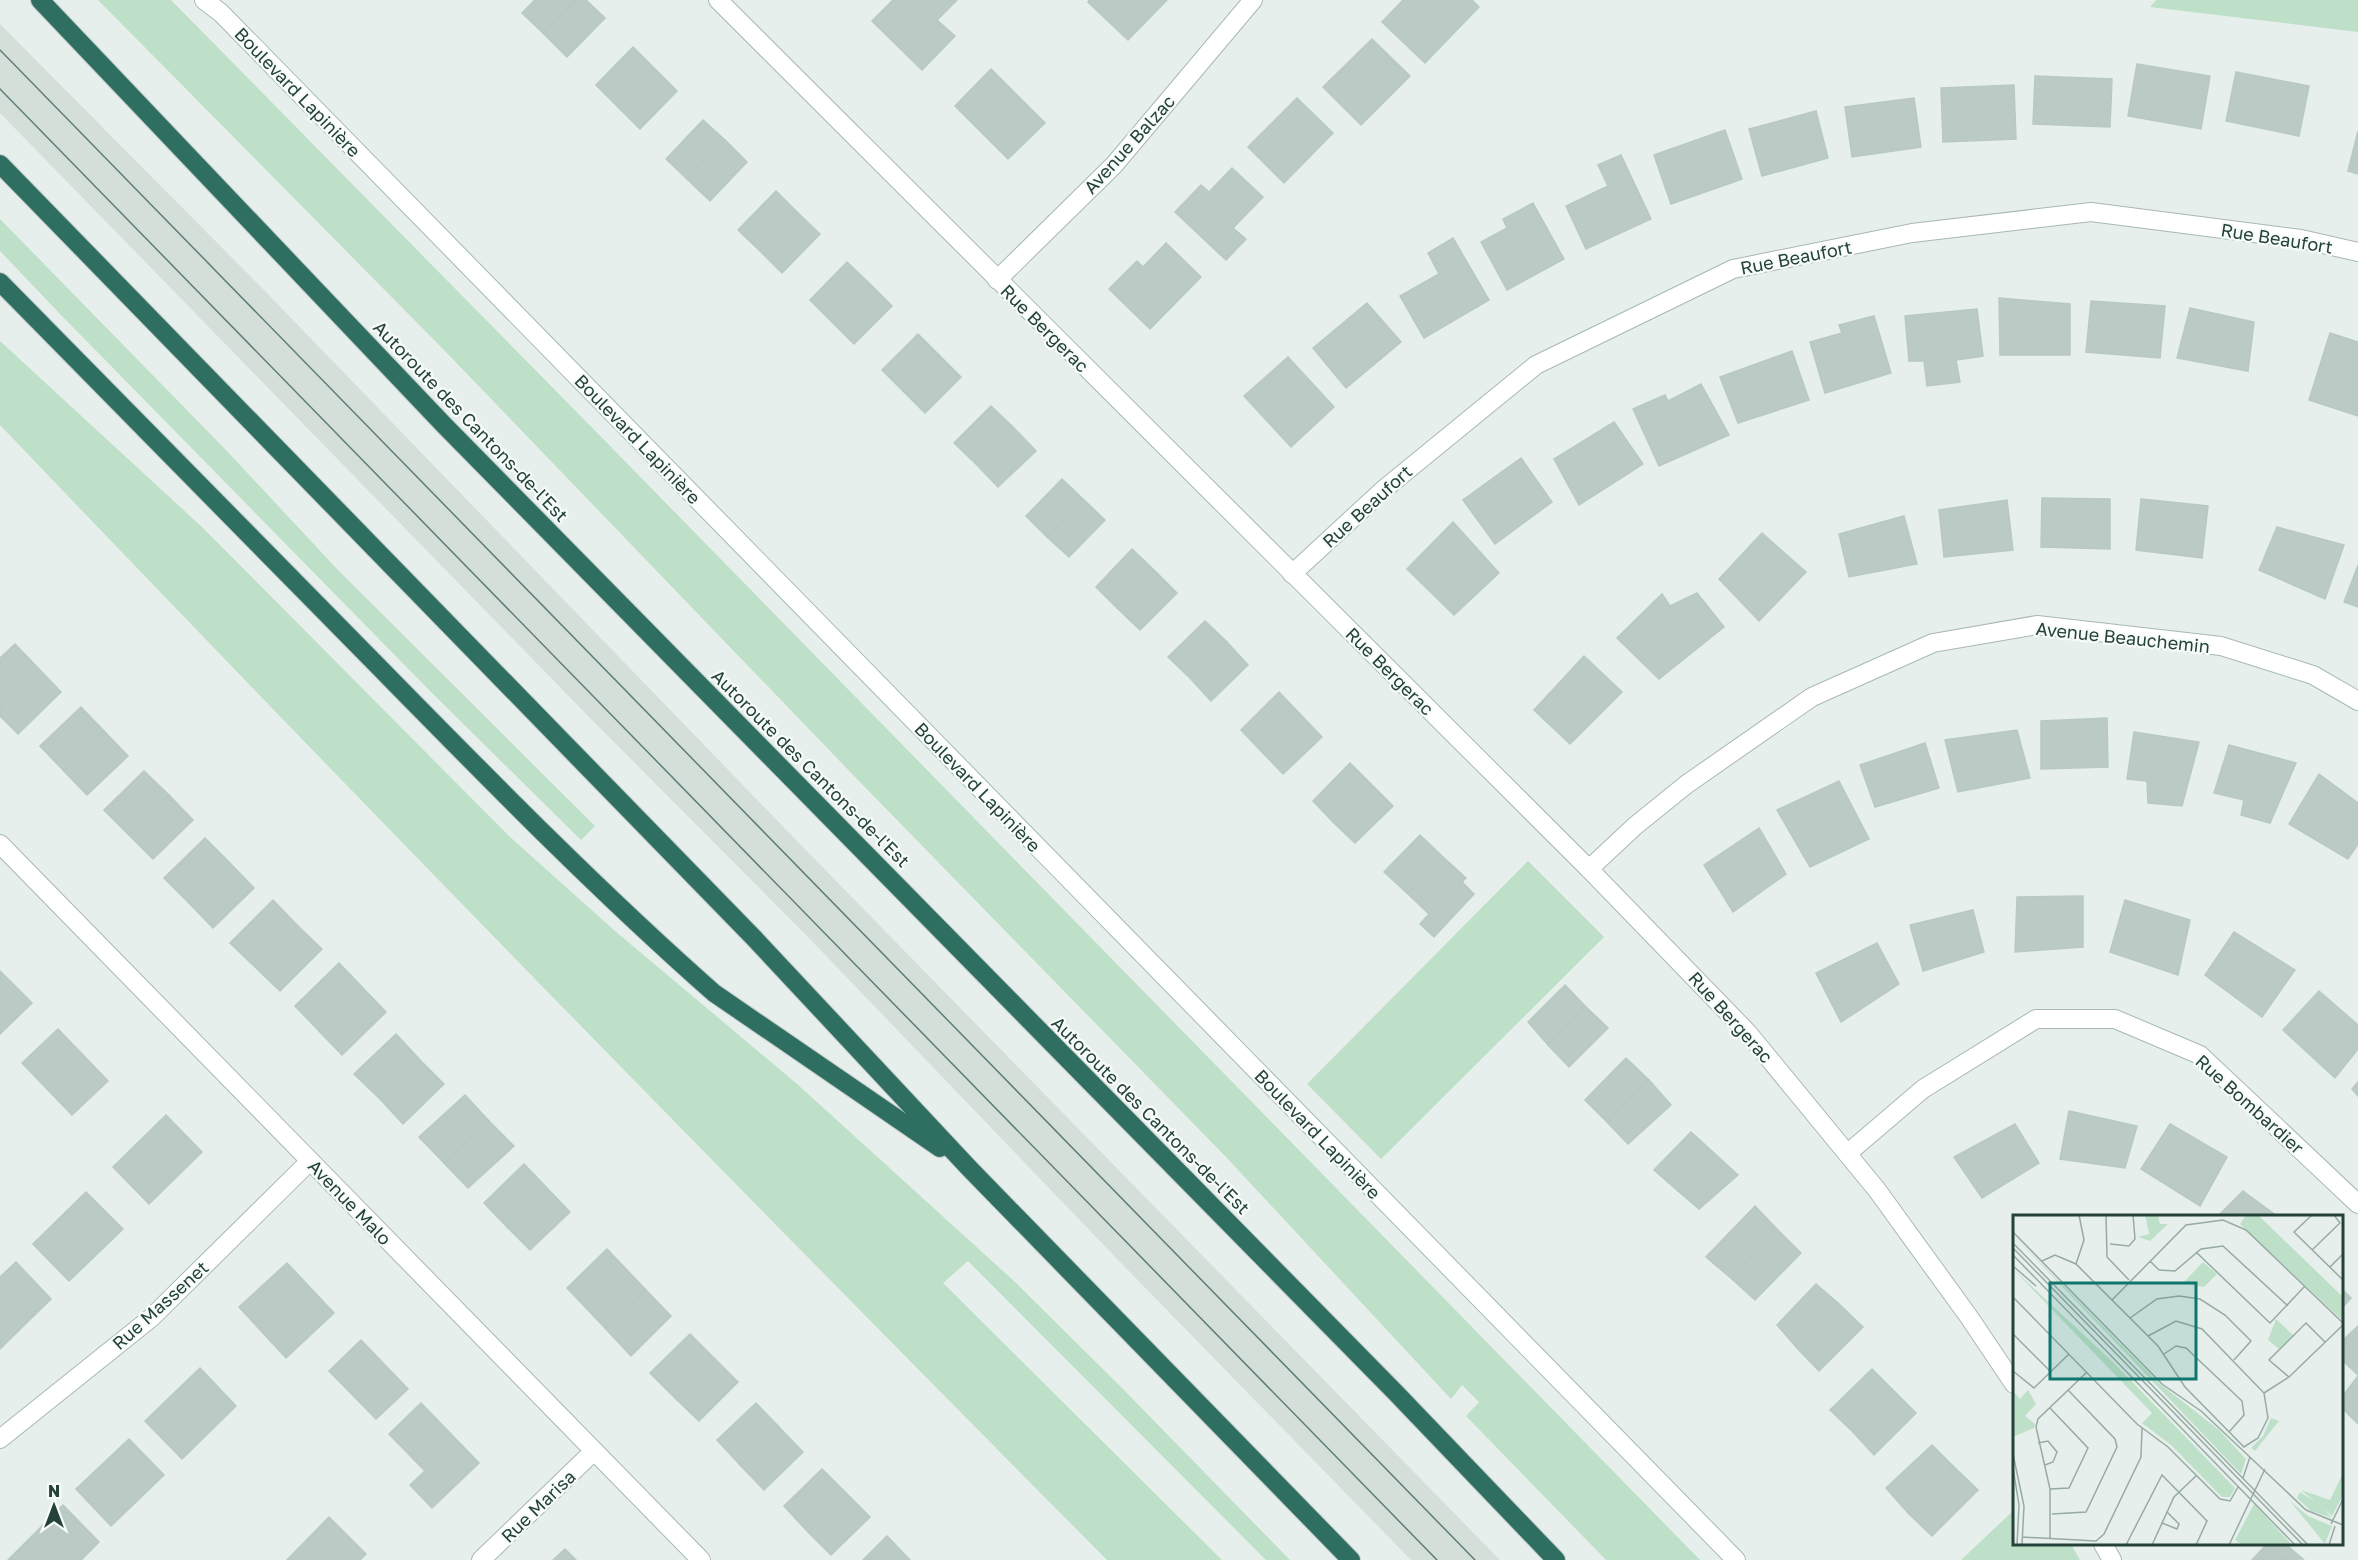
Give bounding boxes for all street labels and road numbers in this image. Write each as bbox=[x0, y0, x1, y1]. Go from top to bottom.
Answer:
street label: Boulevard Lapinière bbox=[230, 23, 366, 161]
street label: Avenue Balzac bbox=[1079, 90, 1179, 198]
street label: Rue Beaufort bbox=[2219, 218, 2335, 258]
street label: Rue Beaufort bbox=[1738, 235, 1854, 279]
street label: Rue Bergerac bbox=[996, 279, 1094, 377]
street label: Autoroute des Cantons-de-l'Est bbox=[369, 316, 573, 526]
street label: Boulevard Lapinière bbox=[570, 370, 706, 508]
street label: Rue Beaufort bbox=[1318, 460, 1416, 552]
street label: Avenue Beauchemin bbox=[2035, 617, 2211, 657]
street label: Rue Bergerac bbox=[1341, 622, 1439, 720]
street label: Autoroute des Cantons-de-l'Est bbox=[708, 665, 914, 871]
street label: Boulevard Lapinière bbox=[910, 718, 1046, 856]
street label: Rue Bergerac bbox=[1684, 967, 1778, 1067]
street label: Autoroute des Cantons-de-l'Est bbox=[1048, 1012, 1254, 1218]
street label: Rue Bombardier bbox=[2191, 1050, 2309, 1158]
street label: Boulevard Lapinière bbox=[1250, 1065, 1386, 1203]
street label: Avenue Malo bbox=[304, 1155, 396, 1249]
street label: Rue Massenet bbox=[107, 1256, 213, 1354]
street label: Rue Marisa bbox=[496, 1465, 580, 1547]

